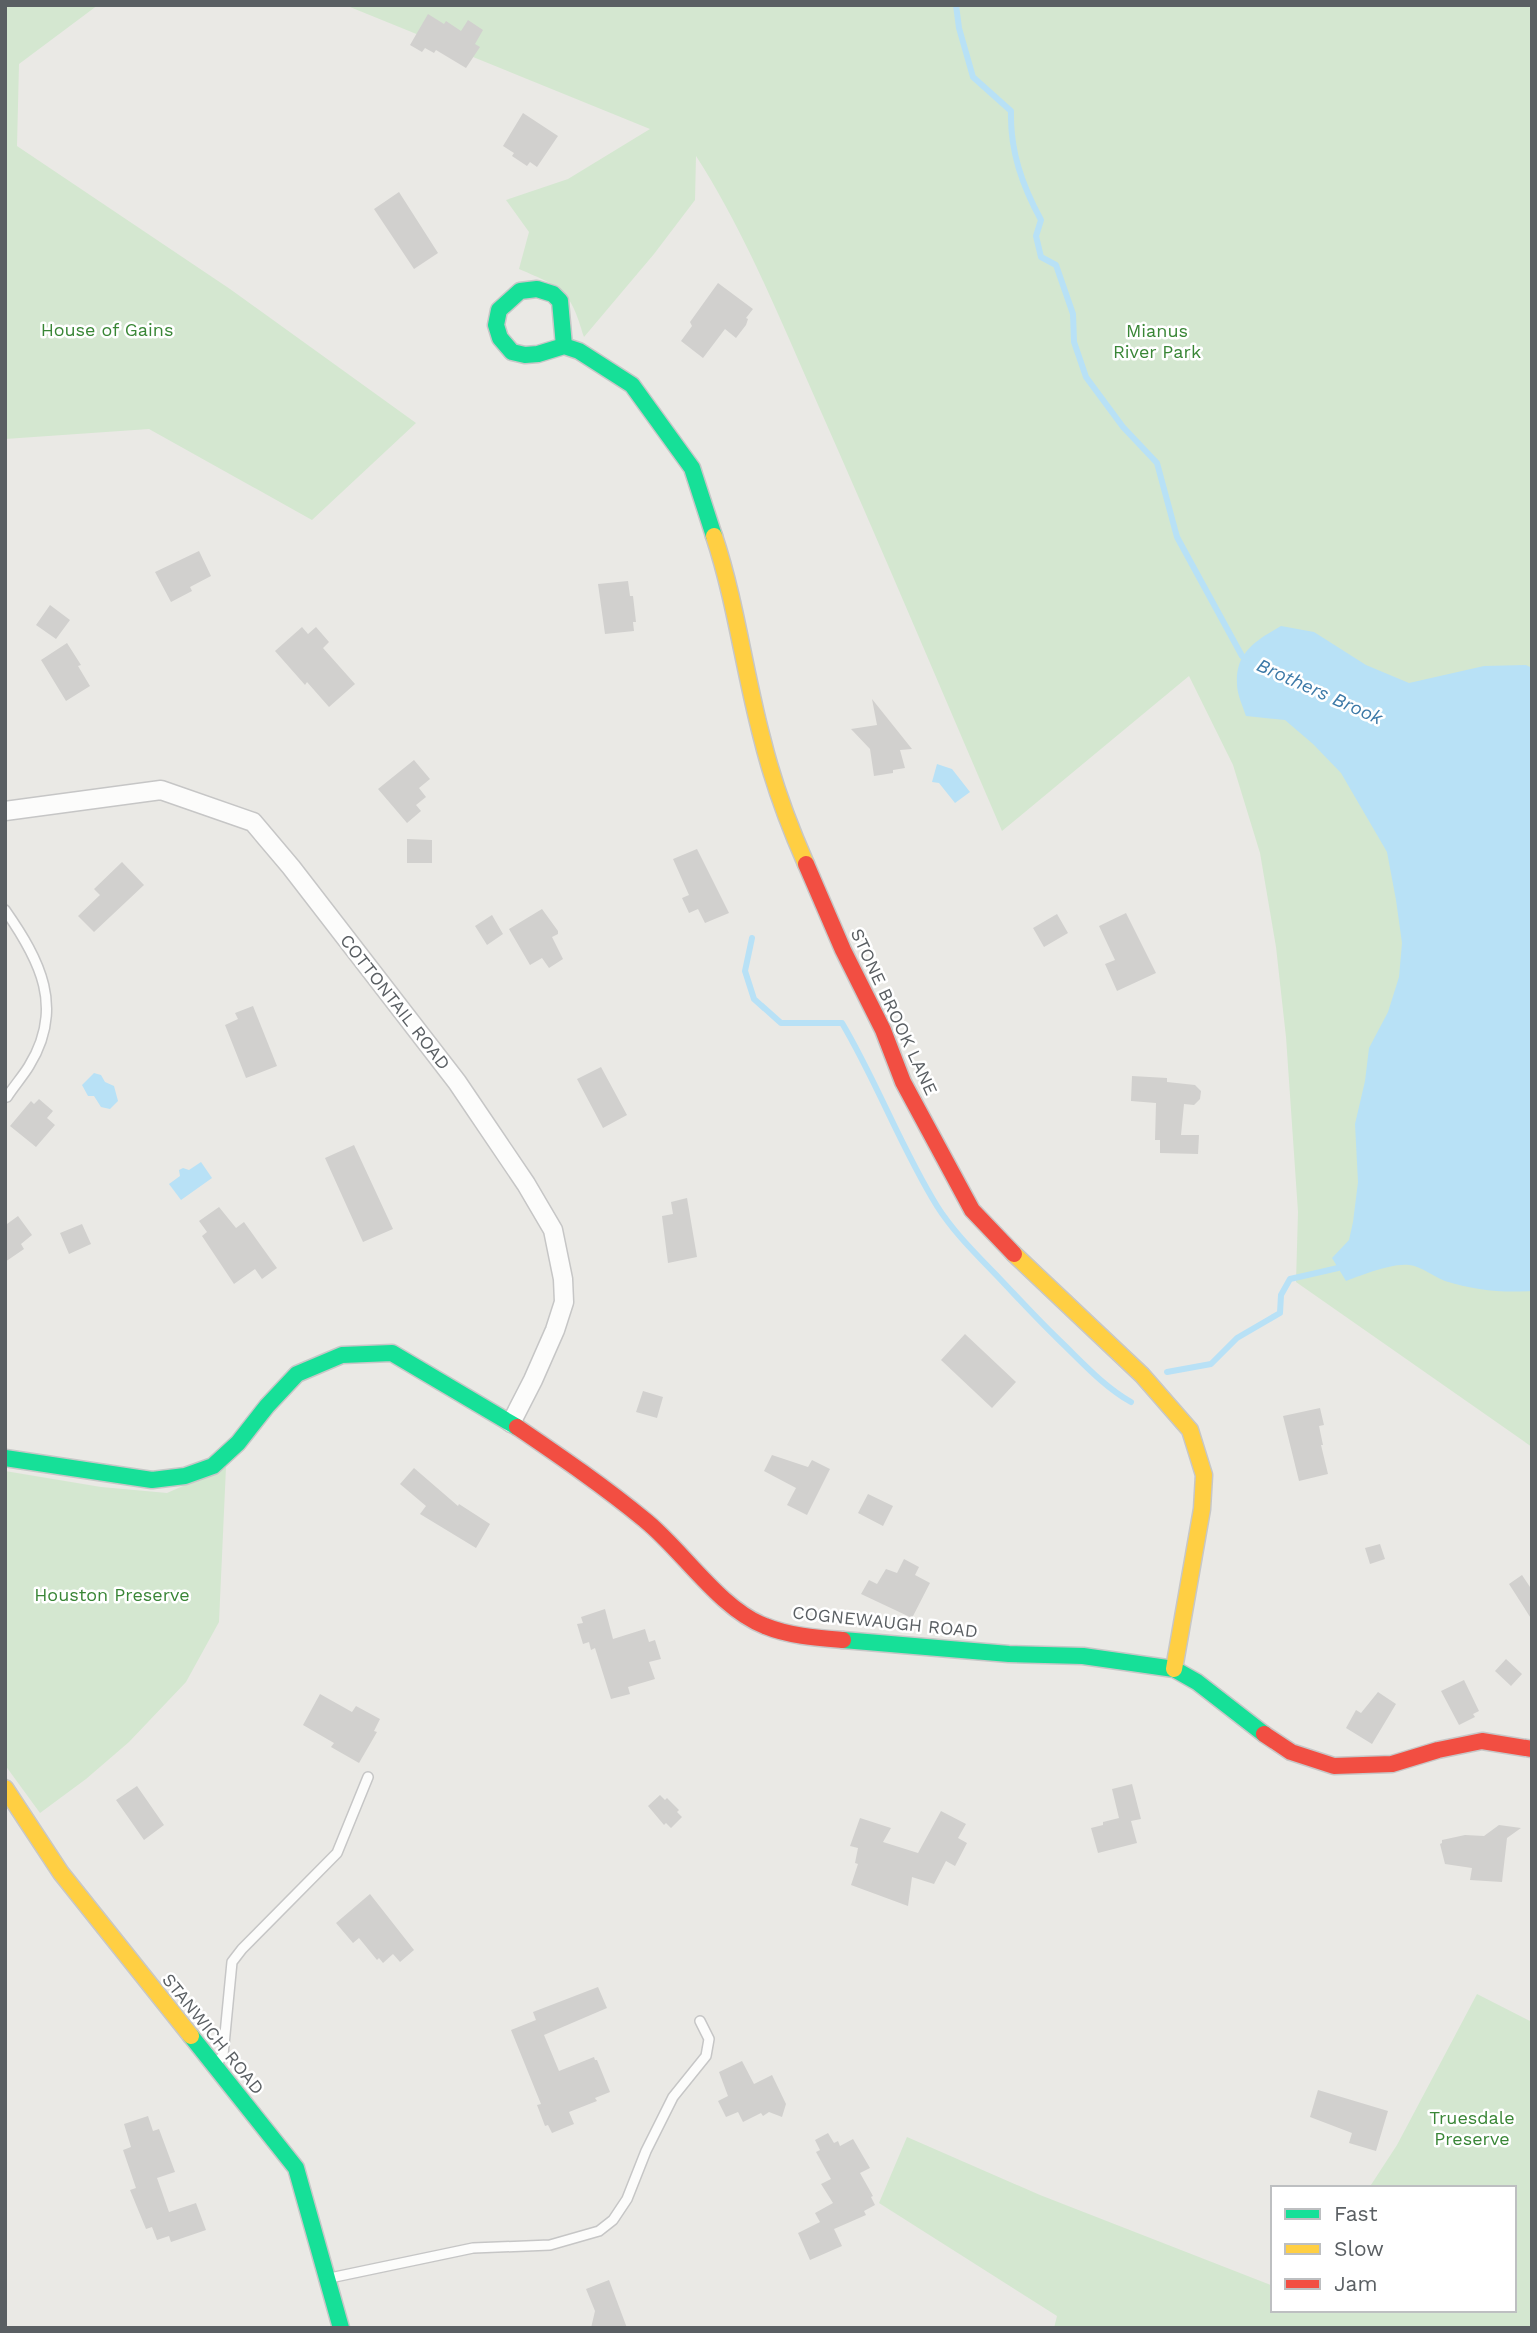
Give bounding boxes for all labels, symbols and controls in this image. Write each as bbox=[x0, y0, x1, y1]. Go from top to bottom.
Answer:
park label: House of Gains bbox=[41, 319, 173, 340]
park label: Mianus River Park bbox=[1113, 320, 1201, 362]
water label: Brothers Brook bbox=[1253, 653, 1387, 730]
street label: STONE BROOK LANE bbox=[847, 925, 942, 1098]
street label: COTTONTAIL ROAD bbox=[336, 930, 455, 1074]
park label: Houston Preserve bbox=[34, 1584, 190, 1605]
street label: COGNEWAUGH ROAD bbox=[791, 1601, 979, 1642]
street label: STANWICH ROAD bbox=[158, 1969, 269, 2098]
park label: Truesdale Preserve bbox=[1429, 2107, 1515, 2149]
legend bbox=[1271, 2186, 1516, 2312]
text: Fast bbox=[1334, 2201, 1378, 2226]
text: Slow bbox=[1334, 2236, 1384, 2261]
text: Jam bbox=[1334, 2271, 1377, 2296]

